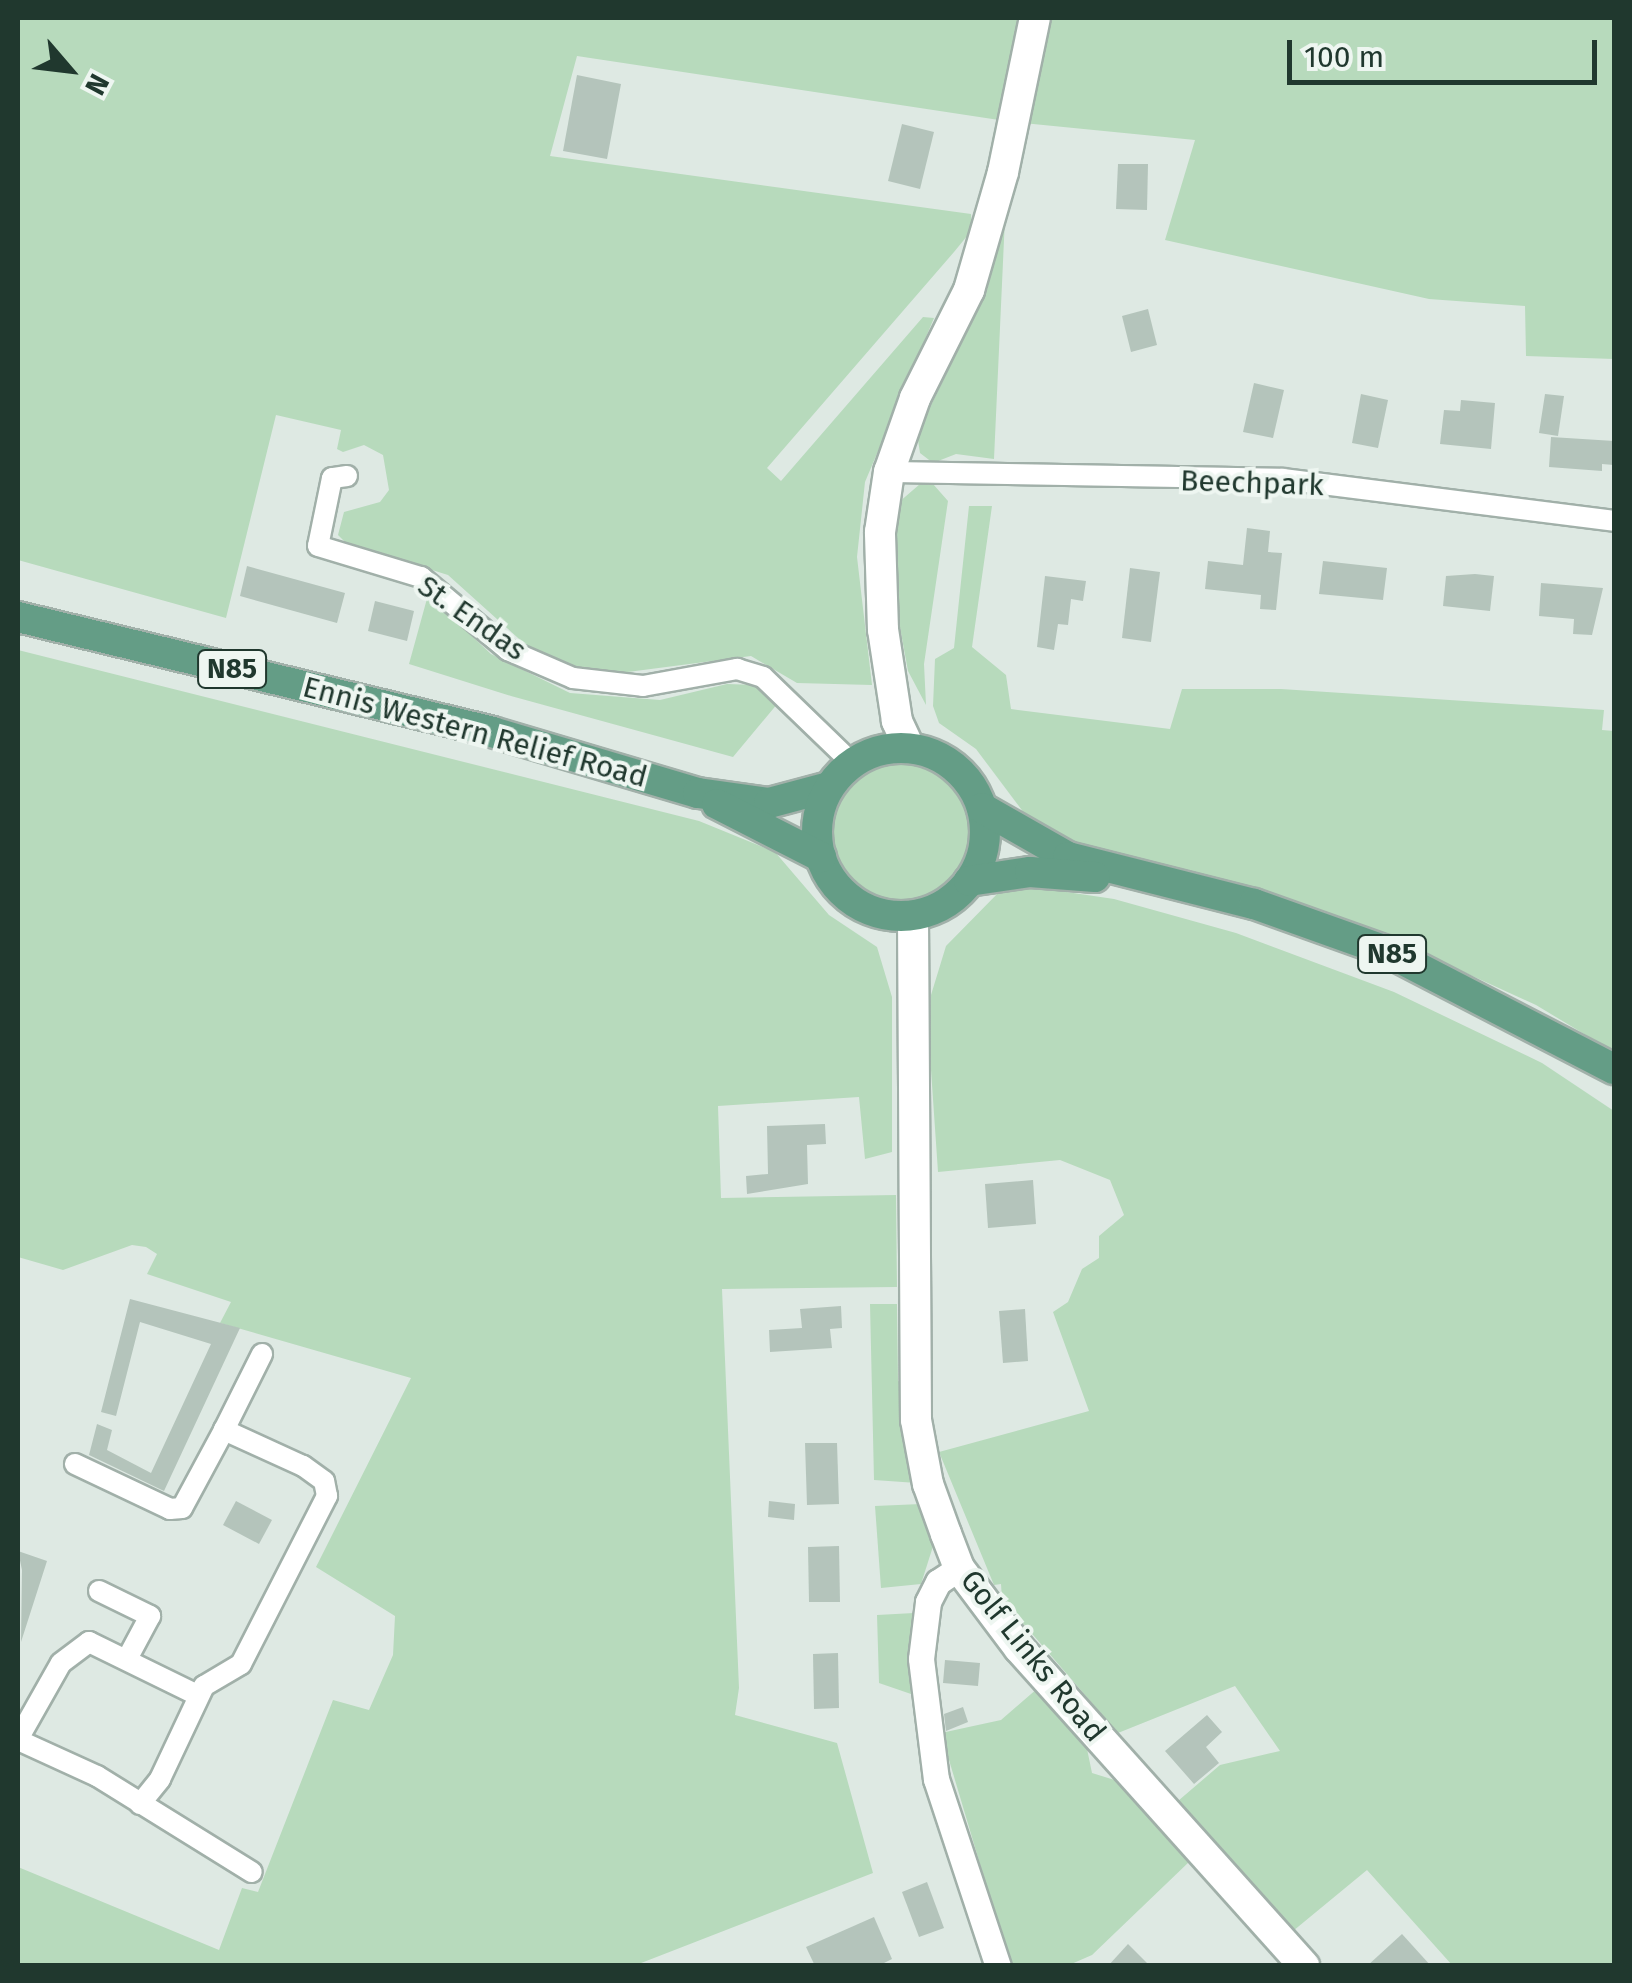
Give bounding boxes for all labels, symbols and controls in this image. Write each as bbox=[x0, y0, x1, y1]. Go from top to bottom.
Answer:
north arrow bbox=[20, 20, 120, 120]
scale bar bbox=[1292, 20, 1602, 82]
text: 100 m bbox=[1304, 39, 1384, 75]
text: N bbox=[78, 68, 116, 100]
street label: Beechpark bbox=[1180, 463, 1324, 503]
street label: St. Endas bbox=[411, 568, 533, 668]
road number: N85 bbox=[197, 646, 267, 692]
street label: Ennis Western Relief Road bbox=[299, 669, 651, 795]
road number: N85 bbox=[1357, 931, 1427, 977]
street label: Golf Links Road bbox=[953, 1563, 1113, 1749]

